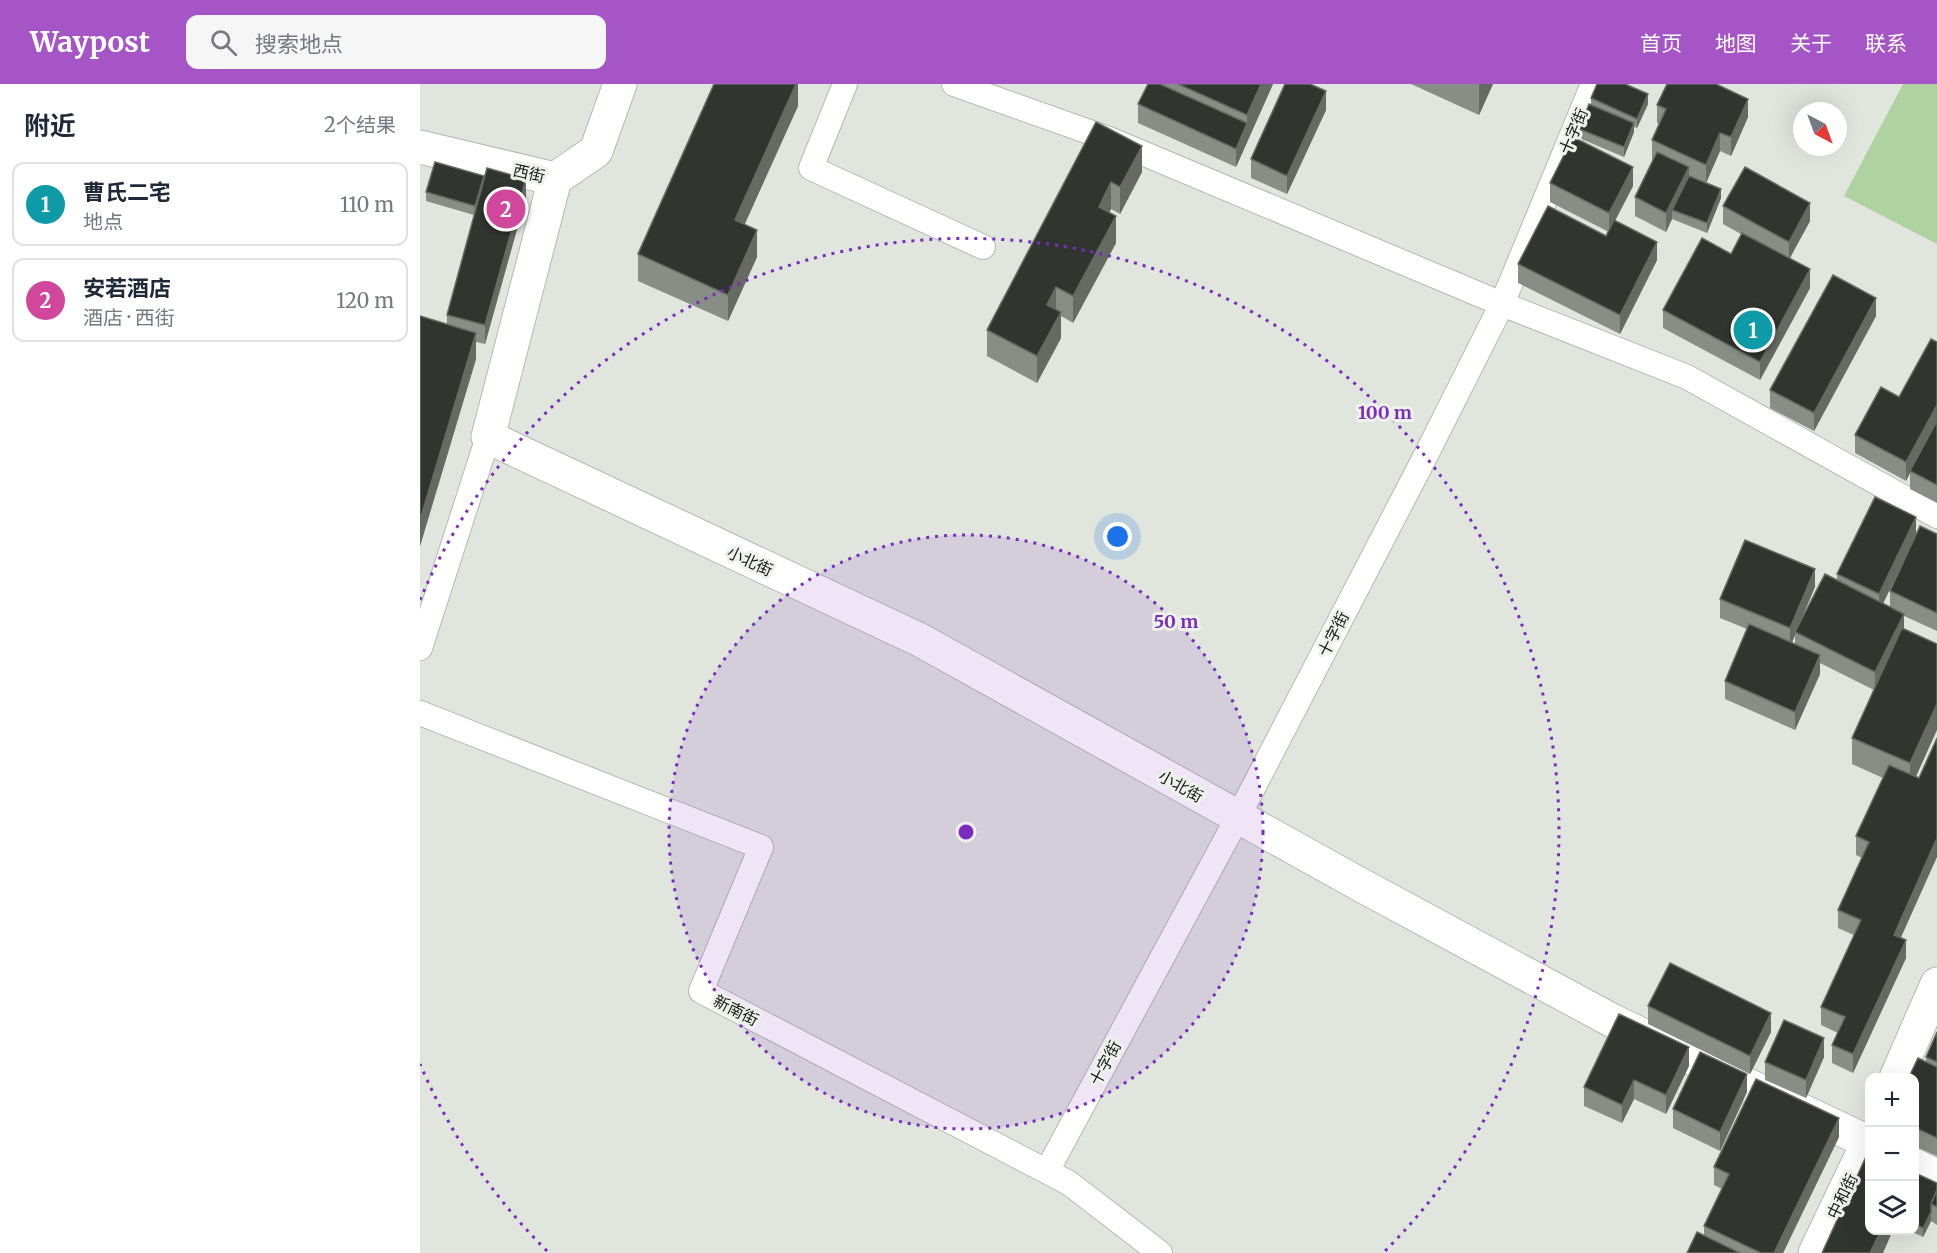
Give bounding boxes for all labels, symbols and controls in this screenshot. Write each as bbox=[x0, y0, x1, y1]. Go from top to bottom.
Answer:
search box bbox=[186, 15, 606, 69]
text: Waypost bbox=[30, 24, 150, 60]
icon: search bbox=[207, 26, 240, 59]
text: 搜索地点 bbox=[255, 30, 343, 58]
text: 首页 bbox=[1640, 30, 1682, 57]
text: 地图 bbox=[1715, 30, 1757, 57]
text: 关于 bbox=[1790, 30, 1832, 57]
text: 联系 bbox=[1865, 30, 1907, 57]
north arrow bbox=[1793, 102, 1847, 156]
street label: 十字街 bbox=[1554, 105, 1592, 157]
text: 附近 bbox=[24, 109, 76, 142]
text: 2个结果 bbox=[324, 112, 396, 137]
street label: 西街 bbox=[511, 160, 547, 186]
text: 曹氏二宅 bbox=[83, 178, 171, 206]
pin: 2 bbox=[486, 186, 526, 232]
text: 1 bbox=[41, 192, 50, 217]
text: 110 m bbox=[340, 192, 394, 217]
text: 地点 bbox=[83, 209, 123, 234]
text: 安若酒店 bbox=[83, 274, 171, 302]
text: 2 bbox=[40, 288, 51, 313]
text: 120 m bbox=[336, 288, 394, 313]
text: 酒店 · 西街 bbox=[83, 305, 175, 330]
pin: 1 bbox=[1734, 308, 1772, 352]
text: 100 m bbox=[1358, 401, 1412, 424]
your location bbox=[1103, 522, 1132, 551]
street label: 小北街 bbox=[724, 542, 776, 580]
street label: 十字街 bbox=[1313, 608, 1353, 660]
text: 50 m bbox=[1154, 610, 1198, 633]
street label: 小北街 bbox=[1155, 766, 1207, 806]
centre of rings bbox=[956, 822, 976, 842]
street label: 新南街 bbox=[710, 990, 762, 1030]
street label: 十字街 bbox=[1085, 1037, 1125, 1089]
map controls bbox=[1865, 1073, 1919, 1235]
button: + bbox=[1865, 1073, 1919, 1127]
button: − bbox=[1865, 1127, 1919, 1181]
street label: 中和街 bbox=[1822, 1170, 1862, 1222]
button: layers bbox=[1865, 1181, 1919, 1235]

